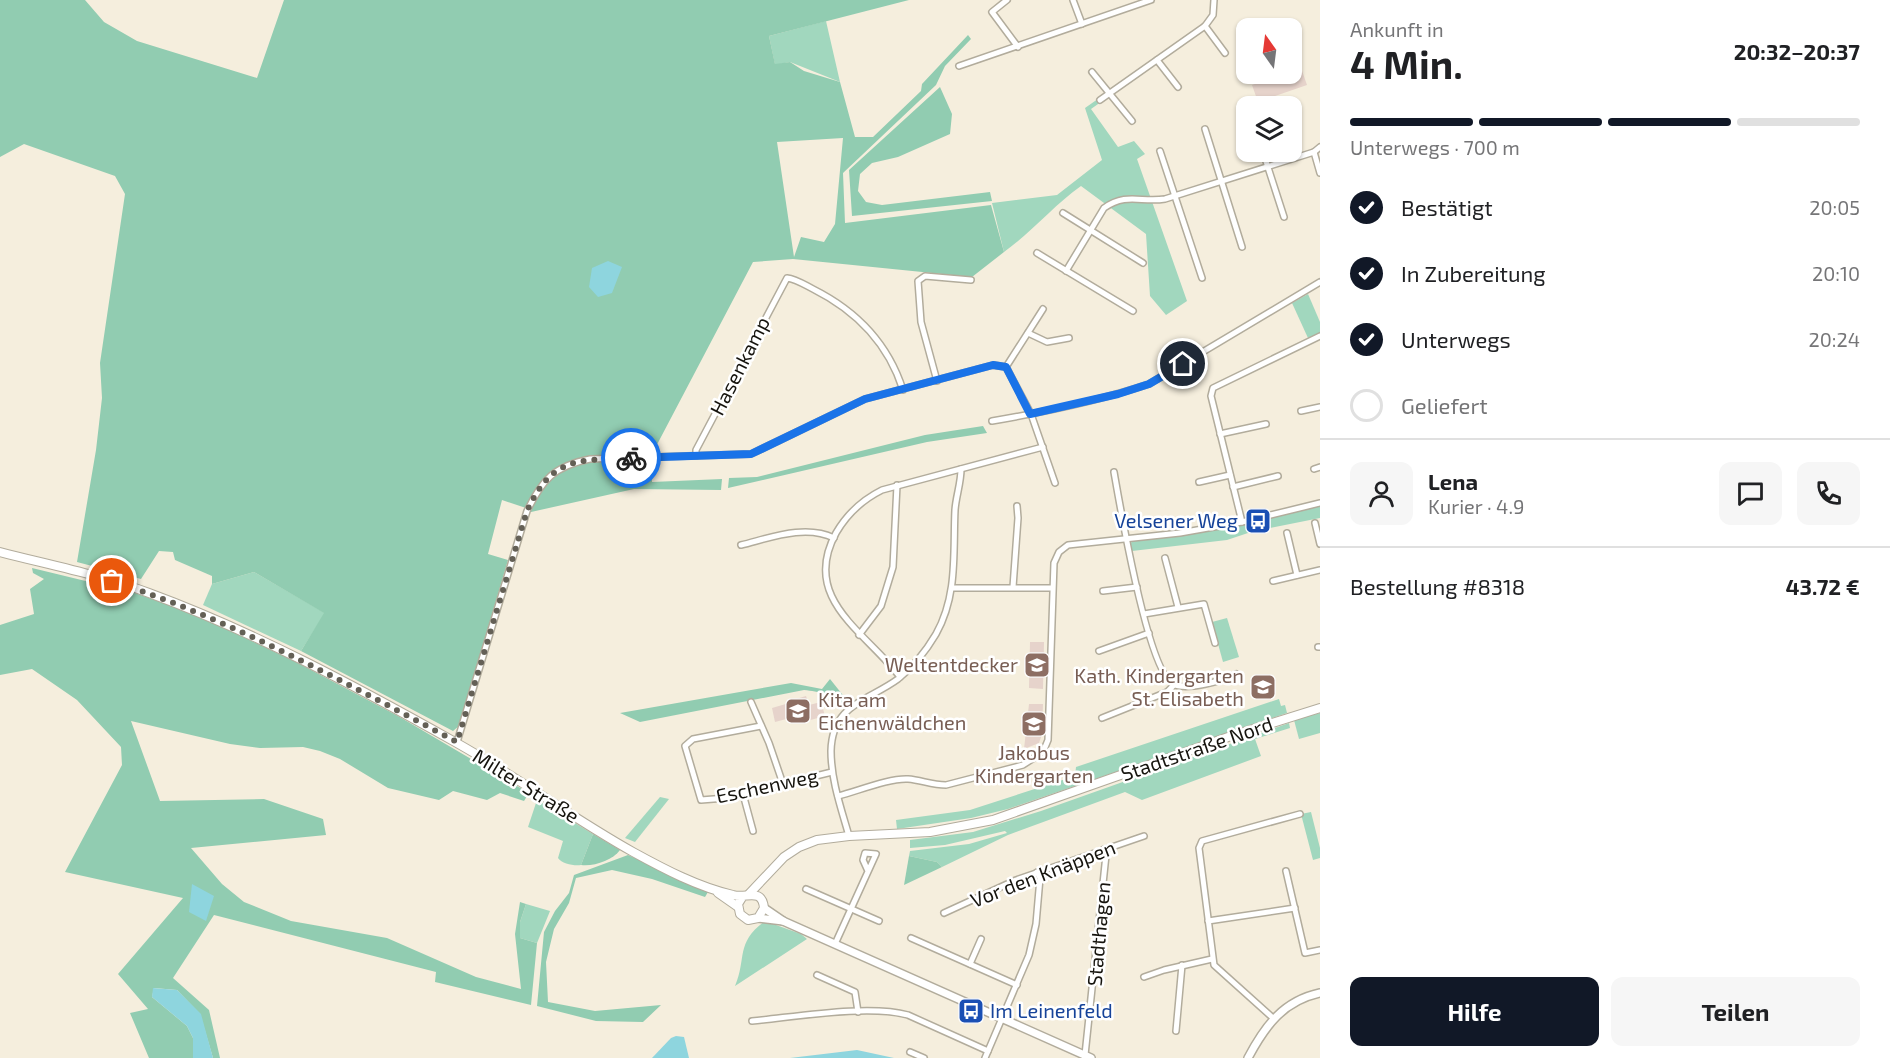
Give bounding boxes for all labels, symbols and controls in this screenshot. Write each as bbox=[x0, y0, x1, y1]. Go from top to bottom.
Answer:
text: Ankunft in bbox=[1350, 17, 1444, 41]
north arrow bbox=[1236, 18, 1302, 84]
map controls bbox=[1236, 18, 1302, 162]
text: 20:32–20:37 bbox=[1734, 38, 1860, 64]
text: 4 Min. bbox=[1350, 40, 1463, 87]
button: layers bbox=[1236, 96, 1302, 162]
text: Unterwegs · 700 m bbox=[1350, 135, 1520, 159]
icon: check bbox=[1350, 191, 1383, 224]
text: Bestätigt bbox=[1401, 194, 1493, 220]
text: 20:05 bbox=[1809, 195, 1860, 219]
icon: check bbox=[1350, 257, 1383, 290]
text: In Zubereitung bbox=[1401, 260, 1546, 286]
text: 20:10 bbox=[1812, 261, 1860, 285]
street label: Hasenkamp bbox=[704, 312, 774, 419]
icon: check bbox=[1350, 323, 1383, 356]
text: Unterwegs bbox=[1401, 326, 1511, 352]
text: 20:24 bbox=[1808, 327, 1860, 351]
pin bbox=[1157, 338, 1208, 389]
icon: home bbox=[1166, 347, 1199, 380]
text: Geliefert bbox=[1401, 392, 1488, 418]
courier bbox=[601, 428, 661, 488]
icon: bike bbox=[615, 442, 648, 475]
button: person bbox=[1350, 462, 1413, 525]
button: chat bbox=[1719, 462, 1782, 525]
button: phone bbox=[1797, 462, 1860, 525]
text: Lena bbox=[1428, 468, 1478, 494]
text: Kurier · 4.9 bbox=[1428, 494, 1524, 518]
bus stop icon: Velsener Weg bbox=[1243, 506, 1273, 536]
place label: Velsener Weg bbox=[1114, 508, 1238, 532]
pin bbox=[86, 555, 137, 606]
icon: bag bbox=[95, 564, 128, 597]
text: Bestellung #8318 bbox=[1350, 573, 1525, 599]
text: 43.72 € bbox=[1786, 573, 1860, 599]
school or university icon: Weltentdecker bbox=[1022, 650, 1052, 680]
place label: Weltentdecker bbox=[885, 652, 1018, 676]
place label: Kath. Kindergarten St. Elisabeth bbox=[1074, 663, 1244, 710]
school or university icon: Kath. Kindergarten St. Elisabeth bbox=[1248, 672, 1278, 702]
place label: Kita am Eichenwäldchen bbox=[818, 687, 966, 734]
school or university icon: Kita am Eichenwäldchen bbox=[783, 696, 813, 726]
school or university icon: Jakobus Kindergarten bbox=[1019, 709, 1049, 739]
street label: Stadtstraße Nord bbox=[1118, 711, 1276, 785]
place label: Jakobus Kindergarten bbox=[975, 740, 1093, 787]
street label: Milter Straße bbox=[469, 743, 584, 827]
street label: Eschenweg bbox=[714, 763, 820, 808]
street label: Vor den Knäppen bbox=[967, 834, 1118, 912]
street label: Stadthagen bbox=[1081, 881, 1115, 987]
button: Hilfe bbox=[1350, 977, 1599, 1046]
button: Teilen bbox=[1611, 977, 1860, 1046]
bus stop icon: Im Leinenfeld bbox=[956, 996, 986, 1026]
place label: Im Leinenfeld bbox=[990, 998, 1113, 1022]

